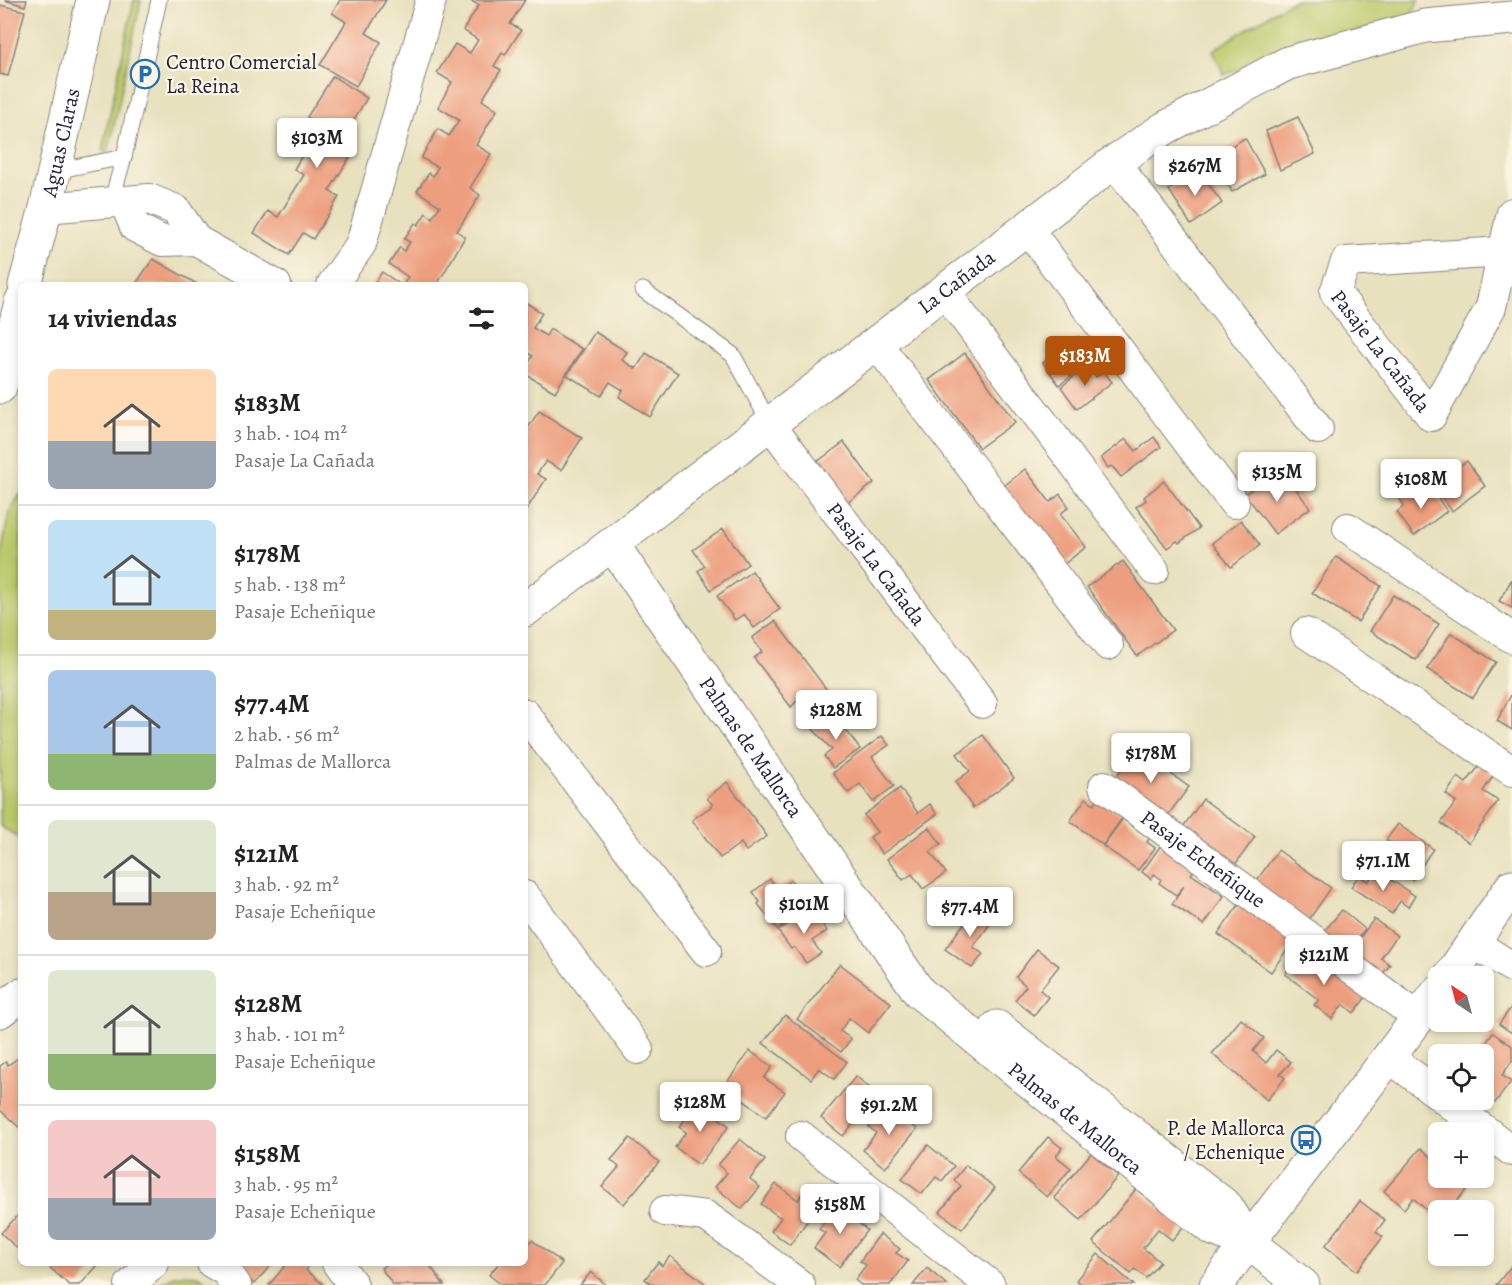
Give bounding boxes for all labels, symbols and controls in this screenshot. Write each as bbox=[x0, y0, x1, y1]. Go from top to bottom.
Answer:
place label: Centro Comercial La Reina bbox=[166, 48, 317, 100]
parking icon: Centro Comercial La Reina bbox=[129, 58, 161, 90]
street label: Aguas Claras bbox=[35, 85, 87, 201]
pin: $103M bbox=[275, 118, 359, 169]
text: $103M bbox=[291, 124, 343, 151]
pin: $267M bbox=[1153, 146, 1237, 197]
text: $267M bbox=[1168, 152, 1222, 179]
street label: La Cañada bbox=[912, 243, 1001, 320]
street label: Pasaje La Cañada bbox=[1324, 284, 1437, 418]
text: 14 viviendas bbox=[48, 301, 177, 336]
icon: filters bbox=[465, 302, 498, 335]
pin: $183M bbox=[1043, 336, 1127, 387]
text: $183M bbox=[1059, 342, 1111, 369]
text: $183M bbox=[234, 385, 301, 420]
icon: home bbox=[96, 393, 168, 465]
text: 3 hab. · 104 m² bbox=[234, 420, 347, 447]
text: Pasaje La Cañada bbox=[234, 447, 375, 474]
pin: $135M bbox=[1235, 452, 1319, 503]
text: $135M bbox=[1252, 458, 1302, 485]
pin: $108M bbox=[1379, 459, 1463, 510]
text: $108M bbox=[1395, 465, 1447, 492]
street label: Pasaje La Cañada bbox=[820, 497, 933, 632]
text: $178M bbox=[234, 536, 301, 571]
icon: home bbox=[96, 544, 168, 616]
text: 5 hab. · 138 m² bbox=[234, 571, 346, 598]
text: Pasaje Echeñique bbox=[234, 598, 376, 625]
street label: Palmas de Mallorca bbox=[693, 671, 809, 823]
text: $77.4M bbox=[234, 686, 310, 721]
pin: $128M bbox=[794, 690, 878, 741]
icon: home bbox=[96, 694, 168, 766]
text: $128M bbox=[810, 696, 862, 723]
text: 2 hab. · 56 m² bbox=[234, 721, 339, 748]
pin: $178M bbox=[1109, 733, 1193, 784]
text: $178M bbox=[1125, 739, 1177, 766]
text: Palmas de Mallorca bbox=[234, 748, 391, 775]
street label: Pasaje Echeñique bbox=[1135, 804, 1271, 914]
text: $121M bbox=[234, 836, 299, 871]
pin: $71.1M bbox=[1334, 841, 1432, 892]
icon: home bbox=[96, 844, 168, 916]
text: $71.1M bbox=[1356, 847, 1410, 874]
text: 3 hab. · 92 m² bbox=[234, 871, 339, 898]
pin: $101M bbox=[762, 884, 846, 935]
pin: $77.4M bbox=[921, 887, 1019, 938]
text: $101M bbox=[779, 890, 829, 917]
text: $77.4M bbox=[941, 893, 999, 920]
text: Pasaje Echeñique bbox=[234, 898, 376, 925]
pin: $121M bbox=[1282, 935, 1366, 986]
text: $121M bbox=[1299, 941, 1349, 968]
north arrow bbox=[1428, 966, 1494, 1032]
map controls bbox=[1428, 966, 1494, 1266]
text: $128M bbox=[234, 986, 302, 1021]
icon: home bbox=[96, 994, 168, 1066]
text: 3 hab. · 101 m² bbox=[234, 1021, 345, 1048]
button: locate bbox=[1428, 1044, 1494, 1110]
text: Pasaje Echeñique bbox=[234, 1048, 376, 1075]
street label: Palmas de Mallorca bbox=[1002, 1055, 1148, 1181]
pin: $128M bbox=[658, 1082, 742, 1133]
pin: $91.2M bbox=[840, 1085, 938, 1136]
text: $128M bbox=[674, 1088, 726, 1115]
text: $91.2M bbox=[860, 1091, 918, 1118]
place label: P. de Mallorca / Echenique bbox=[1167, 1114, 1285, 1166]
button: + bbox=[1428, 1122, 1494, 1188]
bus stop icon: P. de Mallorca / Echenique bbox=[1290, 1124, 1322, 1156]
text: $158M bbox=[234, 1136, 301, 1171]
icon: home bbox=[96, 1144, 168, 1216]
text: 3 hab. · 95 m² bbox=[234, 1171, 338, 1198]
pin: $158M bbox=[798, 1184, 882, 1235]
text: $158M bbox=[814, 1190, 866, 1217]
text: Pasaje Echeñique bbox=[234, 1198, 376, 1225]
button: − bbox=[1428, 1200, 1494, 1266]

